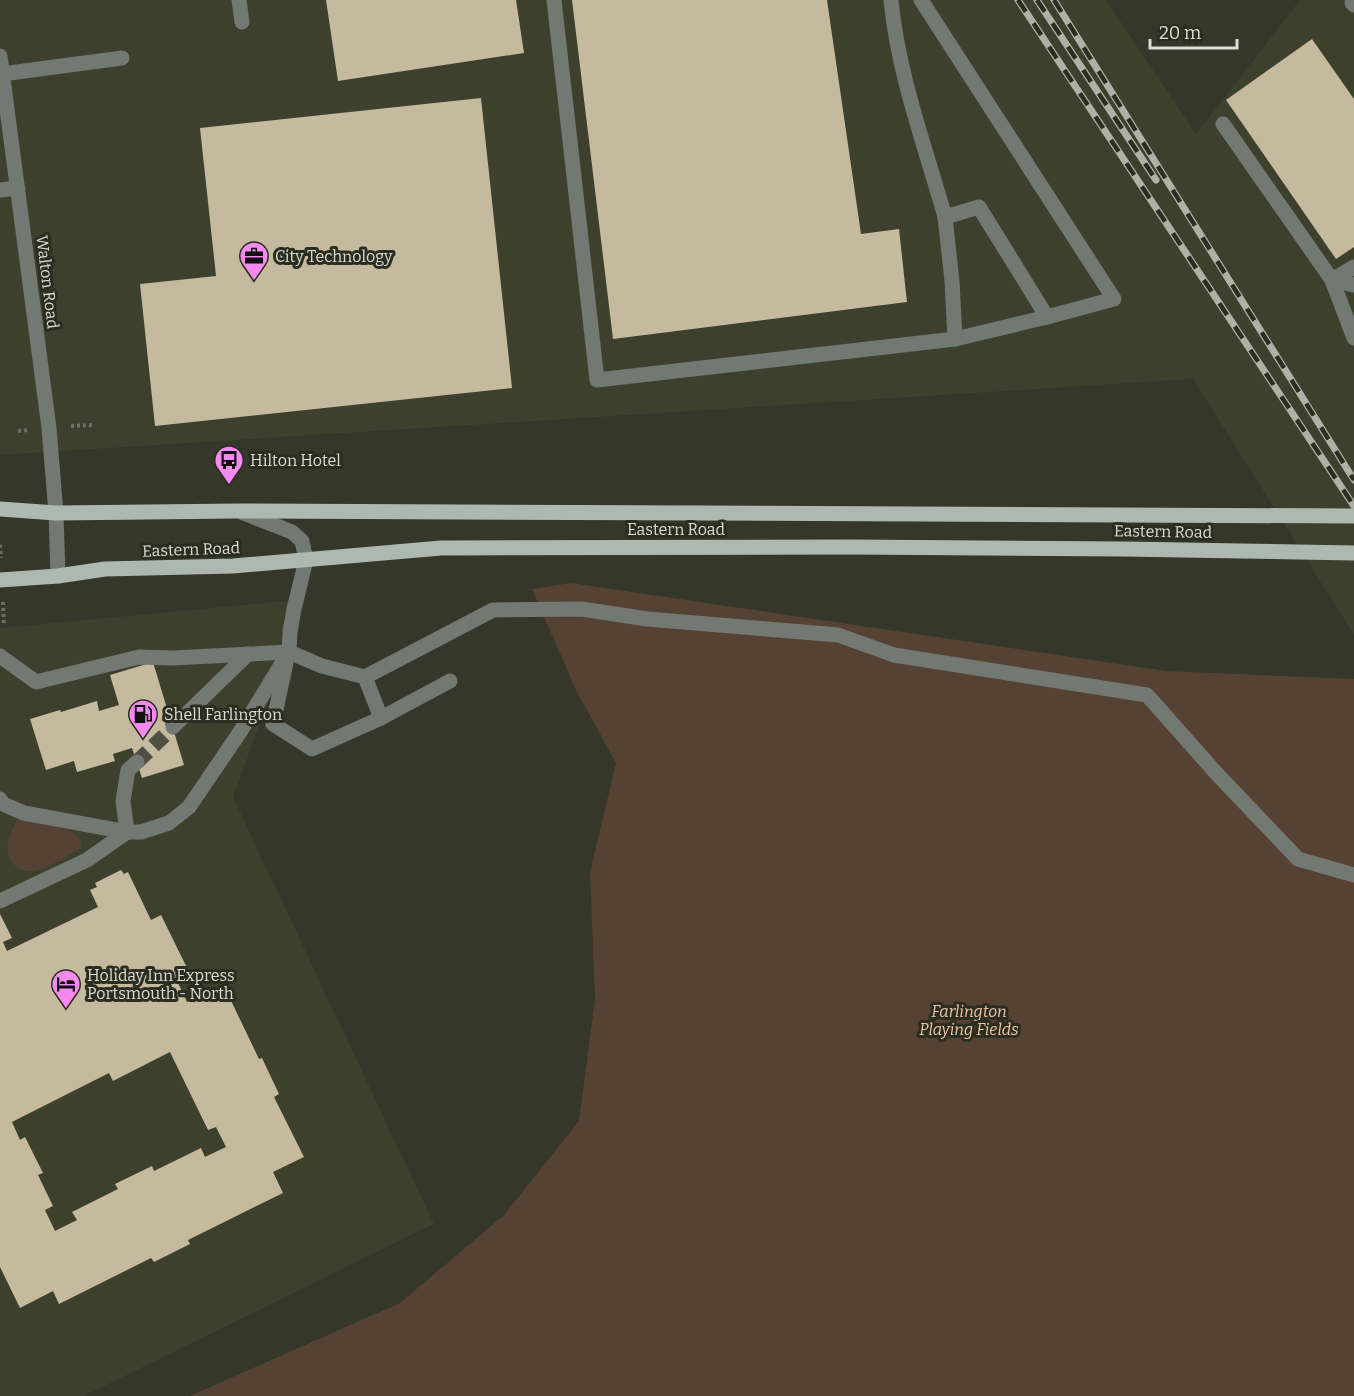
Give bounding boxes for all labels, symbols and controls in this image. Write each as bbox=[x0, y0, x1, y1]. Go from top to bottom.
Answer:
scale bar bbox=[1150, 12, 1237, 50]
text: 20 m bbox=[1159, 22, 1201, 44]
street label: Walton Road bbox=[32, 234, 63, 330]
office icon: City Technology bbox=[238, 240, 270, 282]
place label: City Technology bbox=[275, 247, 393, 266]
bus stop icon: Hilton Hotel bbox=[213, 444, 245, 486]
place label: Hilton Hotel bbox=[250, 451, 341, 470]
street label: Eastern Road bbox=[627, 520, 726, 539]
street label: Eastern Road bbox=[1114, 521, 1213, 542]
street label: Eastern Road bbox=[142, 538, 241, 561]
fuel station icon: Shell Farlington bbox=[127, 698, 159, 740]
place label: Shell Farlington bbox=[164, 705, 282, 724]
place label: Holiday Inn Express Portsmouth - North bbox=[87, 966, 235, 1003]
hotel icon: Holiday Inn Express Portsmouth - North bbox=[50, 968, 82, 1010]
park label: Farlington Playing Fields bbox=[919, 1002, 1019, 1039]

